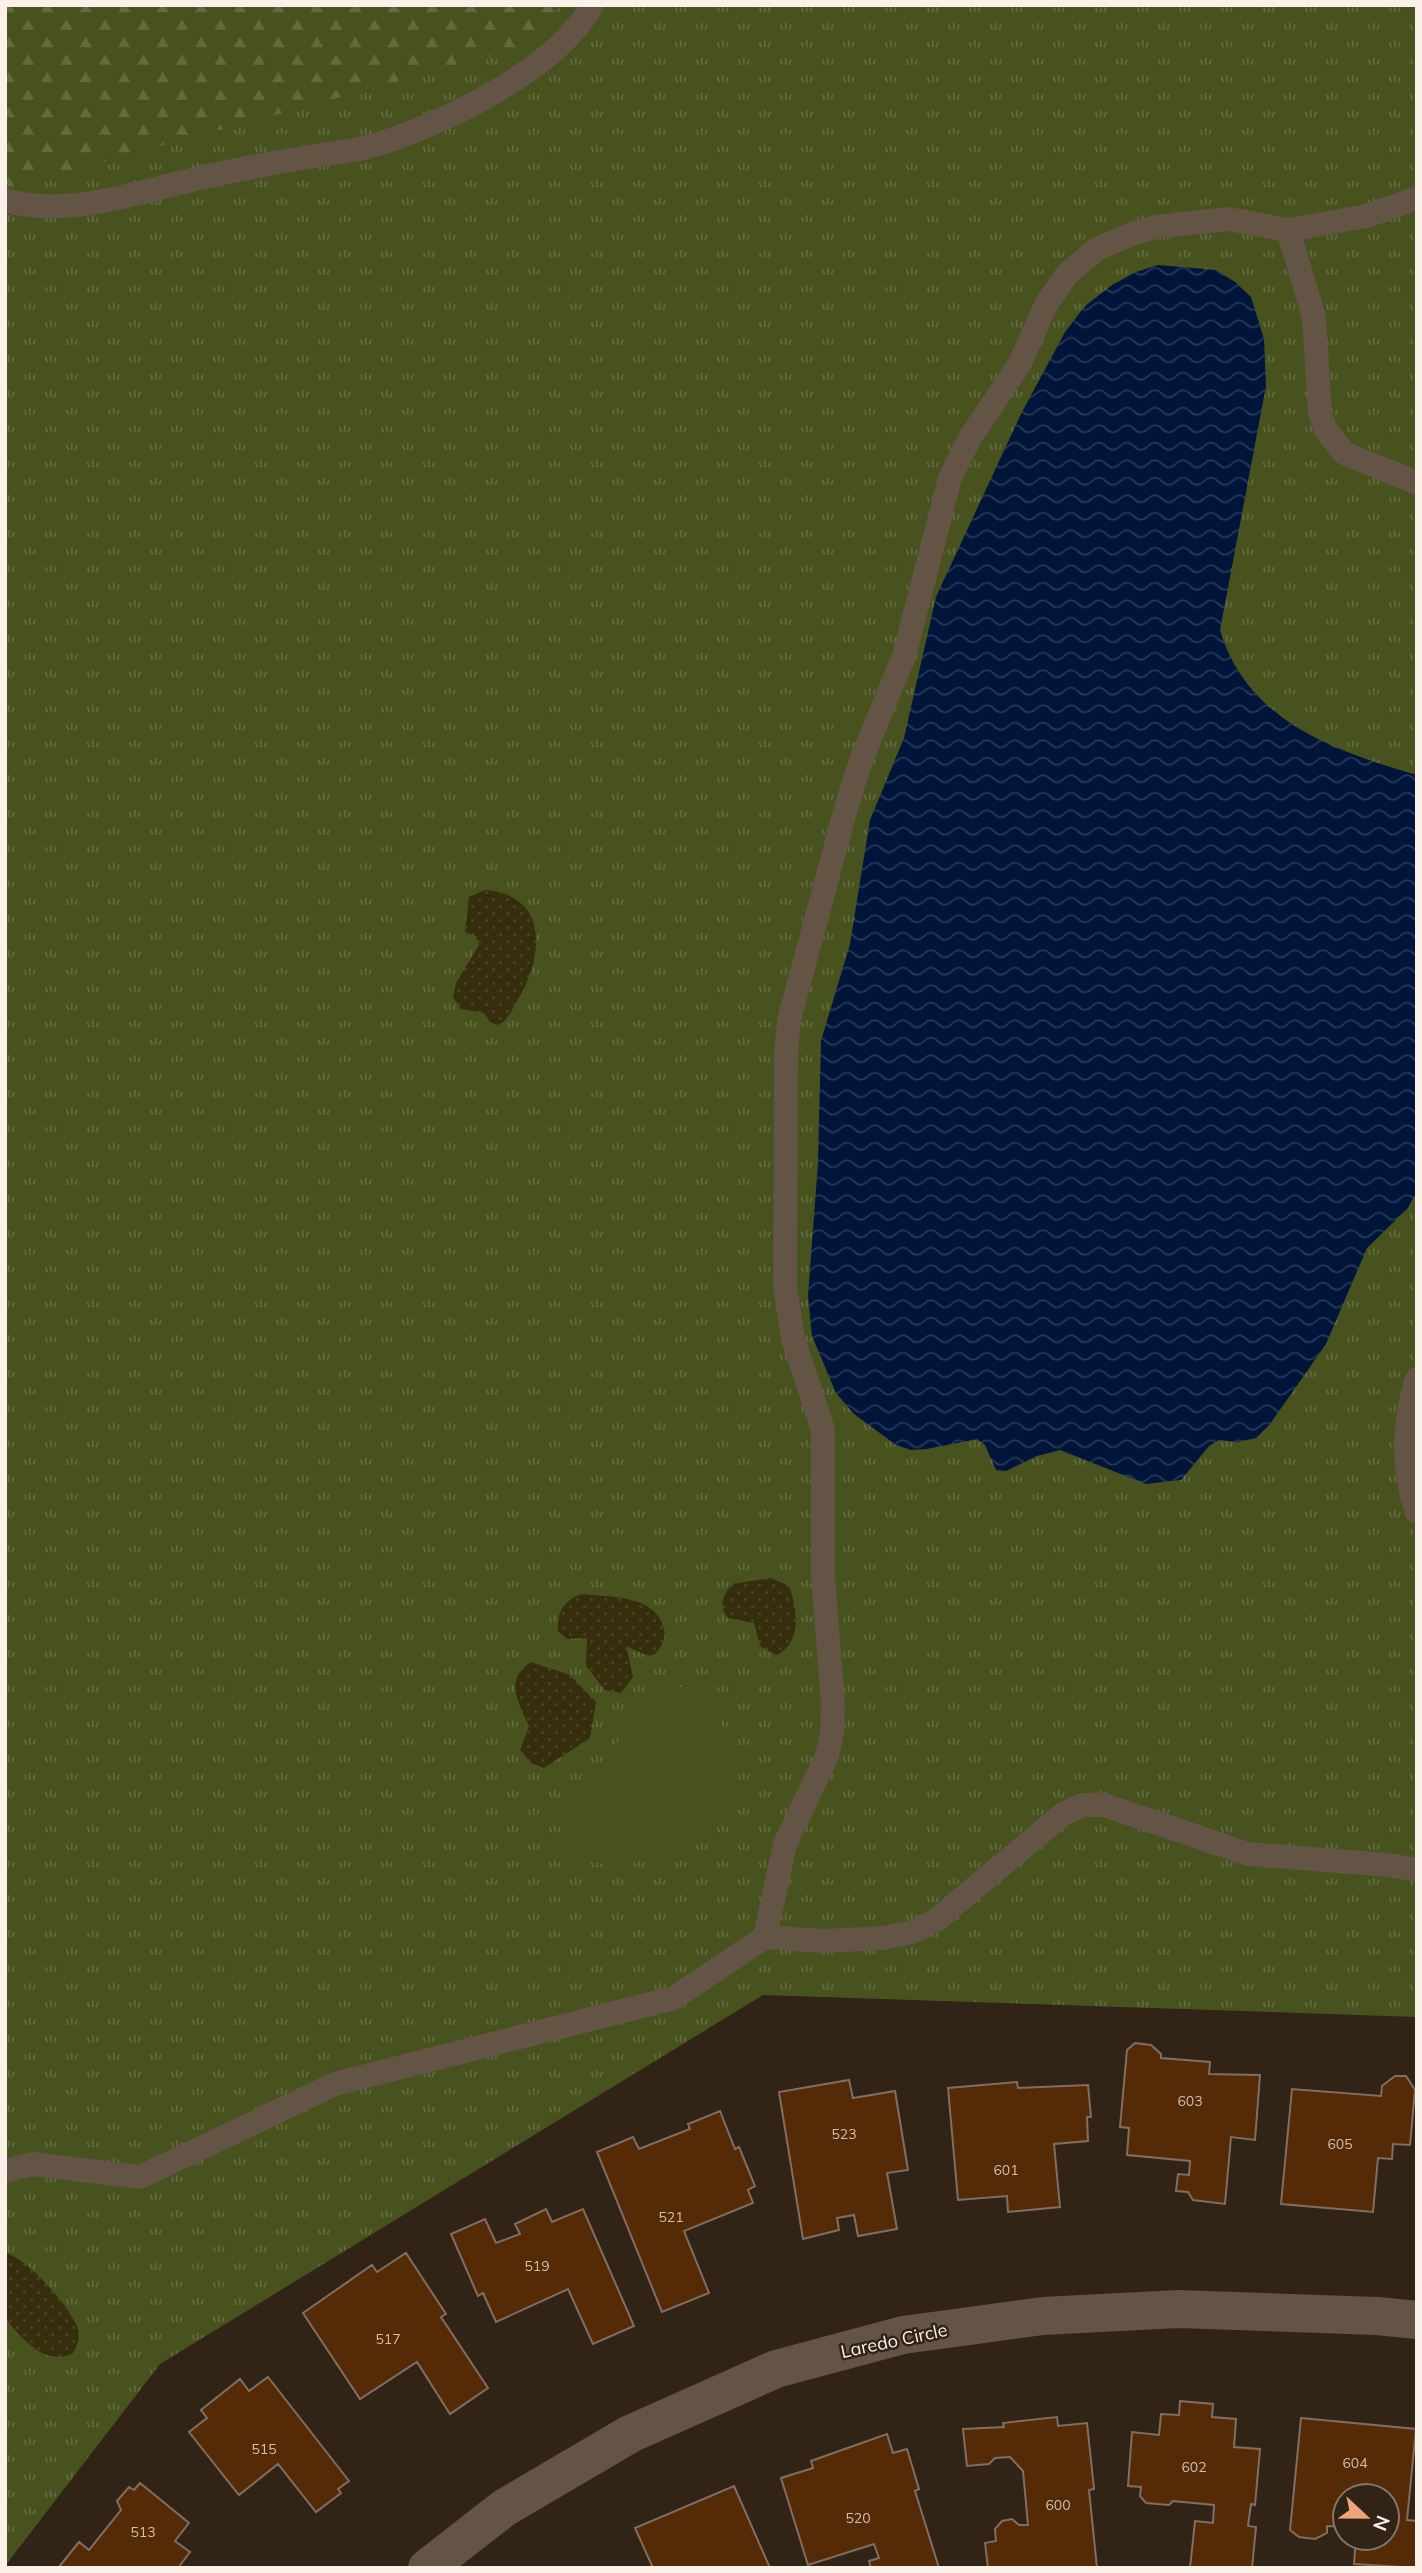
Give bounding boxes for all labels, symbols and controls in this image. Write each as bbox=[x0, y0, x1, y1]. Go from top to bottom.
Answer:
house number: 603 bbox=[1177, 2092, 1203, 2110]
house number: 523 bbox=[831, 2125, 857, 2143]
house number: 605 bbox=[1327, 2135, 1353, 2153]
house number: 601 bbox=[993, 2161, 1019, 2179]
house number: 521 bbox=[658, 2208, 684, 2226]
house number: 519 bbox=[524, 2257, 550, 2275]
street label: Laredo Circle bbox=[838, 2318, 949, 2363]
house number: 517 bbox=[375, 2330, 401, 2348]
house number: 515 bbox=[251, 2440, 277, 2458]
house number: 604 bbox=[1342, 2454, 1368, 2472]
house number: 602 bbox=[1181, 2458, 1207, 2476]
north arrow bbox=[1331, 2482, 1401, 2552]
house number: 600 bbox=[1045, 2496, 1071, 2514]
house number: 520 bbox=[845, 2509, 871, 2527]
text: N bbox=[1368, 2512, 1396, 2535]
house number: 513 bbox=[130, 2523, 156, 2541]

